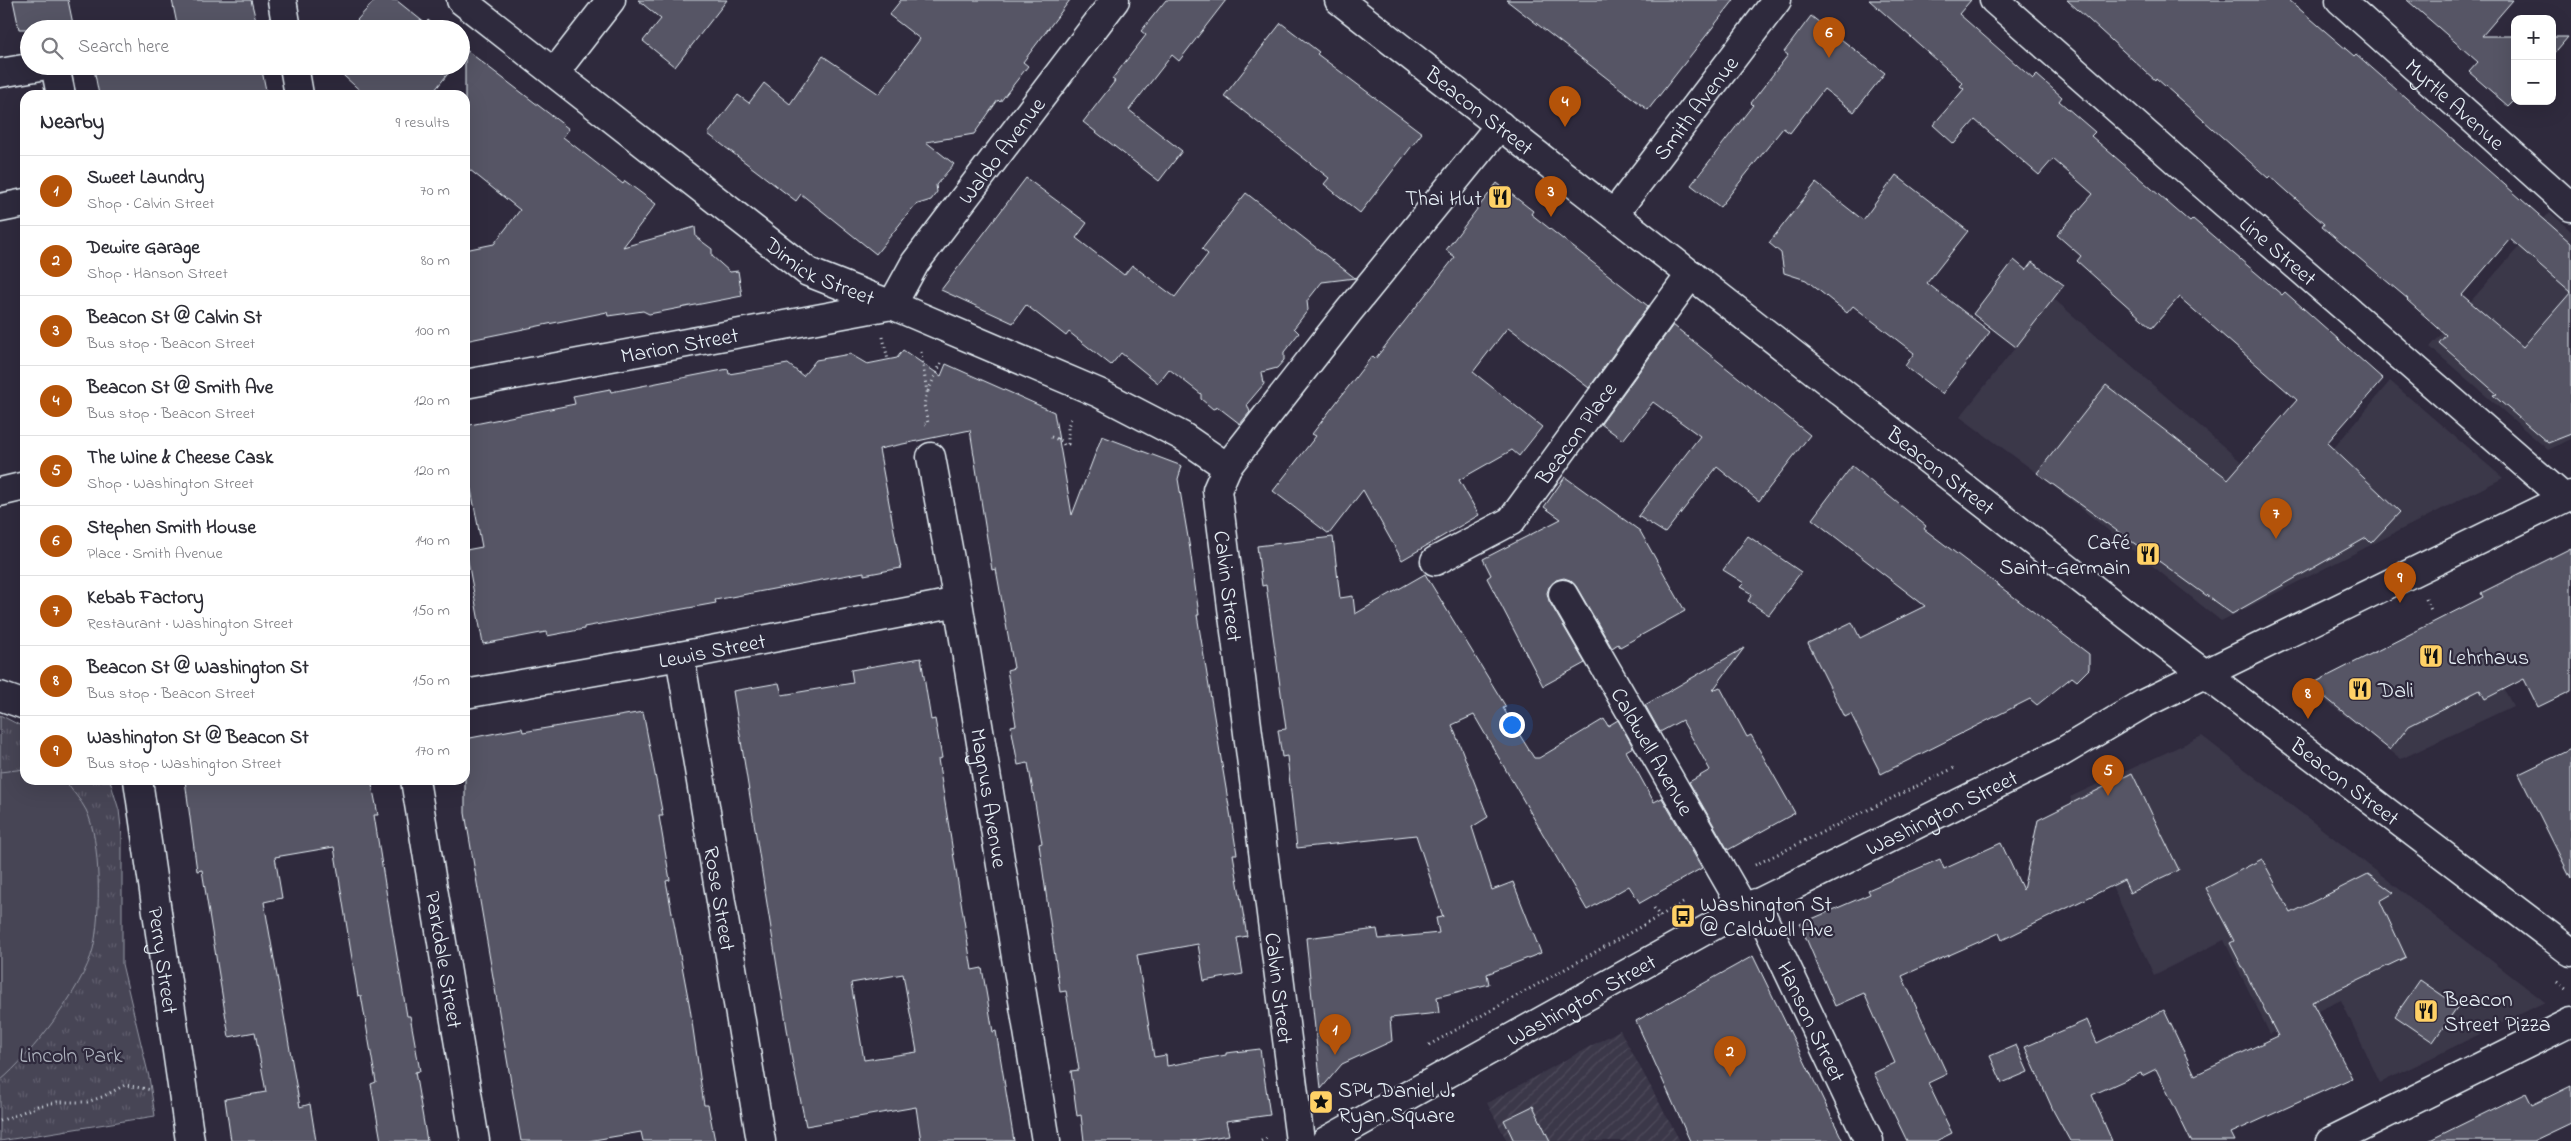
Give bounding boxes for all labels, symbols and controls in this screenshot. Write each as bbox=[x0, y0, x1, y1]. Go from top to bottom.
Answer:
map controls bbox=[2511, 15, 2556, 105]
button: + bbox=[2511, 15, 2556, 60]
pin: 6 bbox=[1813, 17, 1845, 58]
search box bbox=[20, 20, 470, 75]
icon: search bbox=[38, 34, 66, 62]
text: Search here bbox=[78, 34, 169, 61]
street label: Smith Avenue bbox=[1647, 50, 1748, 168]
street label: Myrtle Avenue bbox=[2396, 52, 2511, 159]
street label: Beacon Street bbox=[1417, 59, 1540, 165]
button: − bbox=[2511, 60, 2556, 105]
pin: 4 bbox=[1549, 86, 1581, 127]
street label: Waldo Avenue bbox=[952, 91, 1055, 212]
text: Nearby bbox=[40, 108, 104, 138]
text: 9 results bbox=[396, 111, 450, 135]
text: Sweet Laundry bbox=[87, 165, 204, 192]
pin: 3 bbox=[1535, 176, 1567, 217]
text: 1 bbox=[53, 179, 59, 203]
text: 70 m bbox=[420, 179, 450, 203]
place label: Thai Hut bbox=[1405, 184, 1483, 216]
restaurant icon: Thai Hut bbox=[1487, 184, 1513, 210]
text: Shop · Calvin Street bbox=[87, 192, 215, 216]
street label: Line Street bbox=[2231, 210, 2323, 296]
street label: Dimick Street bbox=[756, 230, 879, 316]
text: Dewire Garage bbox=[87, 235, 200, 262]
text: 2 bbox=[52, 249, 60, 273]
text: 80 m bbox=[421, 249, 450, 273]
text: Shop · Hanson Street bbox=[87, 262, 228, 286]
text: Beacon St @ Calvin St bbox=[87, 305, 262, 332]
text: 3 bbox=[53, 319, 59, 343]
text: 100 m bbox=[415, 319, 450, 343]
street label: Marion Street bbox=[618, 321, 742, 374]
text: Bus stop · Beacon Street bbox=[87, 332, 255, 356]
text: Beacon St @ Smith Ave bbox=[87, 375, 273, 402]
street label: Beacon Place bbox=[1529, 376, 1626, 494]
text: 4 bbox=[53, 389, 59, 413]
text: 120 m bbox=[414, 389, 450, 413]
text: Bus stop · Beacon Street bbox=[87, 402, 255, 426]
street label: Beacon Street bbox=[1878, 419, 2001, 525]
text: The Wine & Cheese Cask bbox=[87, 445, 273, 472]
text: 5 bbox=[51, 459, 61, 483]
text: 120 m bbox=[414, 459, 450, 483]
text: Shop · Washington Street bbox=[87, 472, 254, 496]
pin: 7 bbox=[2260, 498, 2292, 539]
text: Stephen Smith House bbox=[87, 515, 256, 542]
place label: Café Saint-Germain bbox=[1999, 528, 2130, 585]
text: 6 bbox=[52, 529, 60, 553]
text: 140 m bbox=[415, 529, 450, 553]
street label: Calvin Street bbox=[1203, 529, 1249, 644]
restaurant icon: Café Saint-Germain bbox=[2135, 541, 2161, 567]
text: Place · Smith Avenue bbox=[87, 542, 223, 566]
pin: 9 bbox=[2384, 562, 2416, 603]
text: Kebab Factory bbox=[87, 585, 204, 612]
text: 7 bbox=[53, 599, 59, 623]
text: 150 m bbox=[412, 599, 450, 623]
text: Restaurant · Washington Street bbox=[87, 612, 293, 636]
street label: Lewis Street bbox=[656, 627, 770, 678]
restaurant icon: Lehrhaus bbox=[2418, 643, 2444, 669]
place label: Lehrhaus bbox=[2448, 643, 2529, 675]
text: Beacon St @ Washington St bbox=[87, 655, 309, 682]
text: 8 bbox=[53, 669, 59, 693]
text: 150 m bbox=[412, 669, 450, 693]
restaurant icon: Dali bbox=[2347, 676, 2373, 702]
place label: Dali bbox=[2377, 676, 2414, 708]
pin: 8 bbox=[2292, 678, 2324, 719]
text: Bus stop · Beacon Street bbox=[87, 682, 255, 706]
street label: Caldwell Avenue bbox=[1601, 682, 1700, 823]
your location bbox=[1499, 712, 1525, 738]
text: Washington St @ Beacon St bbox=[87, 725, 309, 752]
street label: Magnus Avenue bbox=[960, 726, 1014, 871]
street label: Beacon Street bbox=[2282, 731, 2406, 836]
text: 9 bbox=[54, 739, 58, 763]
text: 170 m bbox=[415, 739, 450, 763]
text: Bus stop · Washington Street bbox=[87, 752, 282, 776]
pin: 5 bbox=[2092, 755, 2124, 796]
street label: Washington Street bbox=[1861, 763, 2025, 866]
street label: Rose Street bbox=[693, 844, 742, 954]
street label: Parkdale Street bbox=[415, 889, 469, 1032]
place label: Washington St @ Caldwell Ave bbox=[1700, 890, 1833, 947]
bus stop icon: Washington St @ Caldwell Ave bbox=[1670, 903, 1696, 929]
street label: Perry Street bbox=[137, 905, 185, 1017]
street label: Calvin Street bbox=[1254, 931, 1300, 1046]
street label: Washington Street bbox=[1502, 947, 1664, 1056]
street label: Hanson Street bbox=[1767, 957, 1852, 1089]
place label: Beacon Street Pizza bbox=[2443, 985, 2551, 1042]
restaurant icon: Beacon Street Pizza bbox=[2413, 998, 2439, 1024]
pin: 1 bbox=[1319, 1014, 1351, 1055]
pin: 2 bbox=[1714, 1036, 1746, 1077]
park label: Lincoln Park bbox=[19, 1041, 123, 1073]
place label: SP4 Daniel J. Ryan Square bbox=[1338, 1076, 1455, 1134]
place icon: SP4 Daniel J. Ryan Square bbox=[1308, 1089, 1334, 1115]

